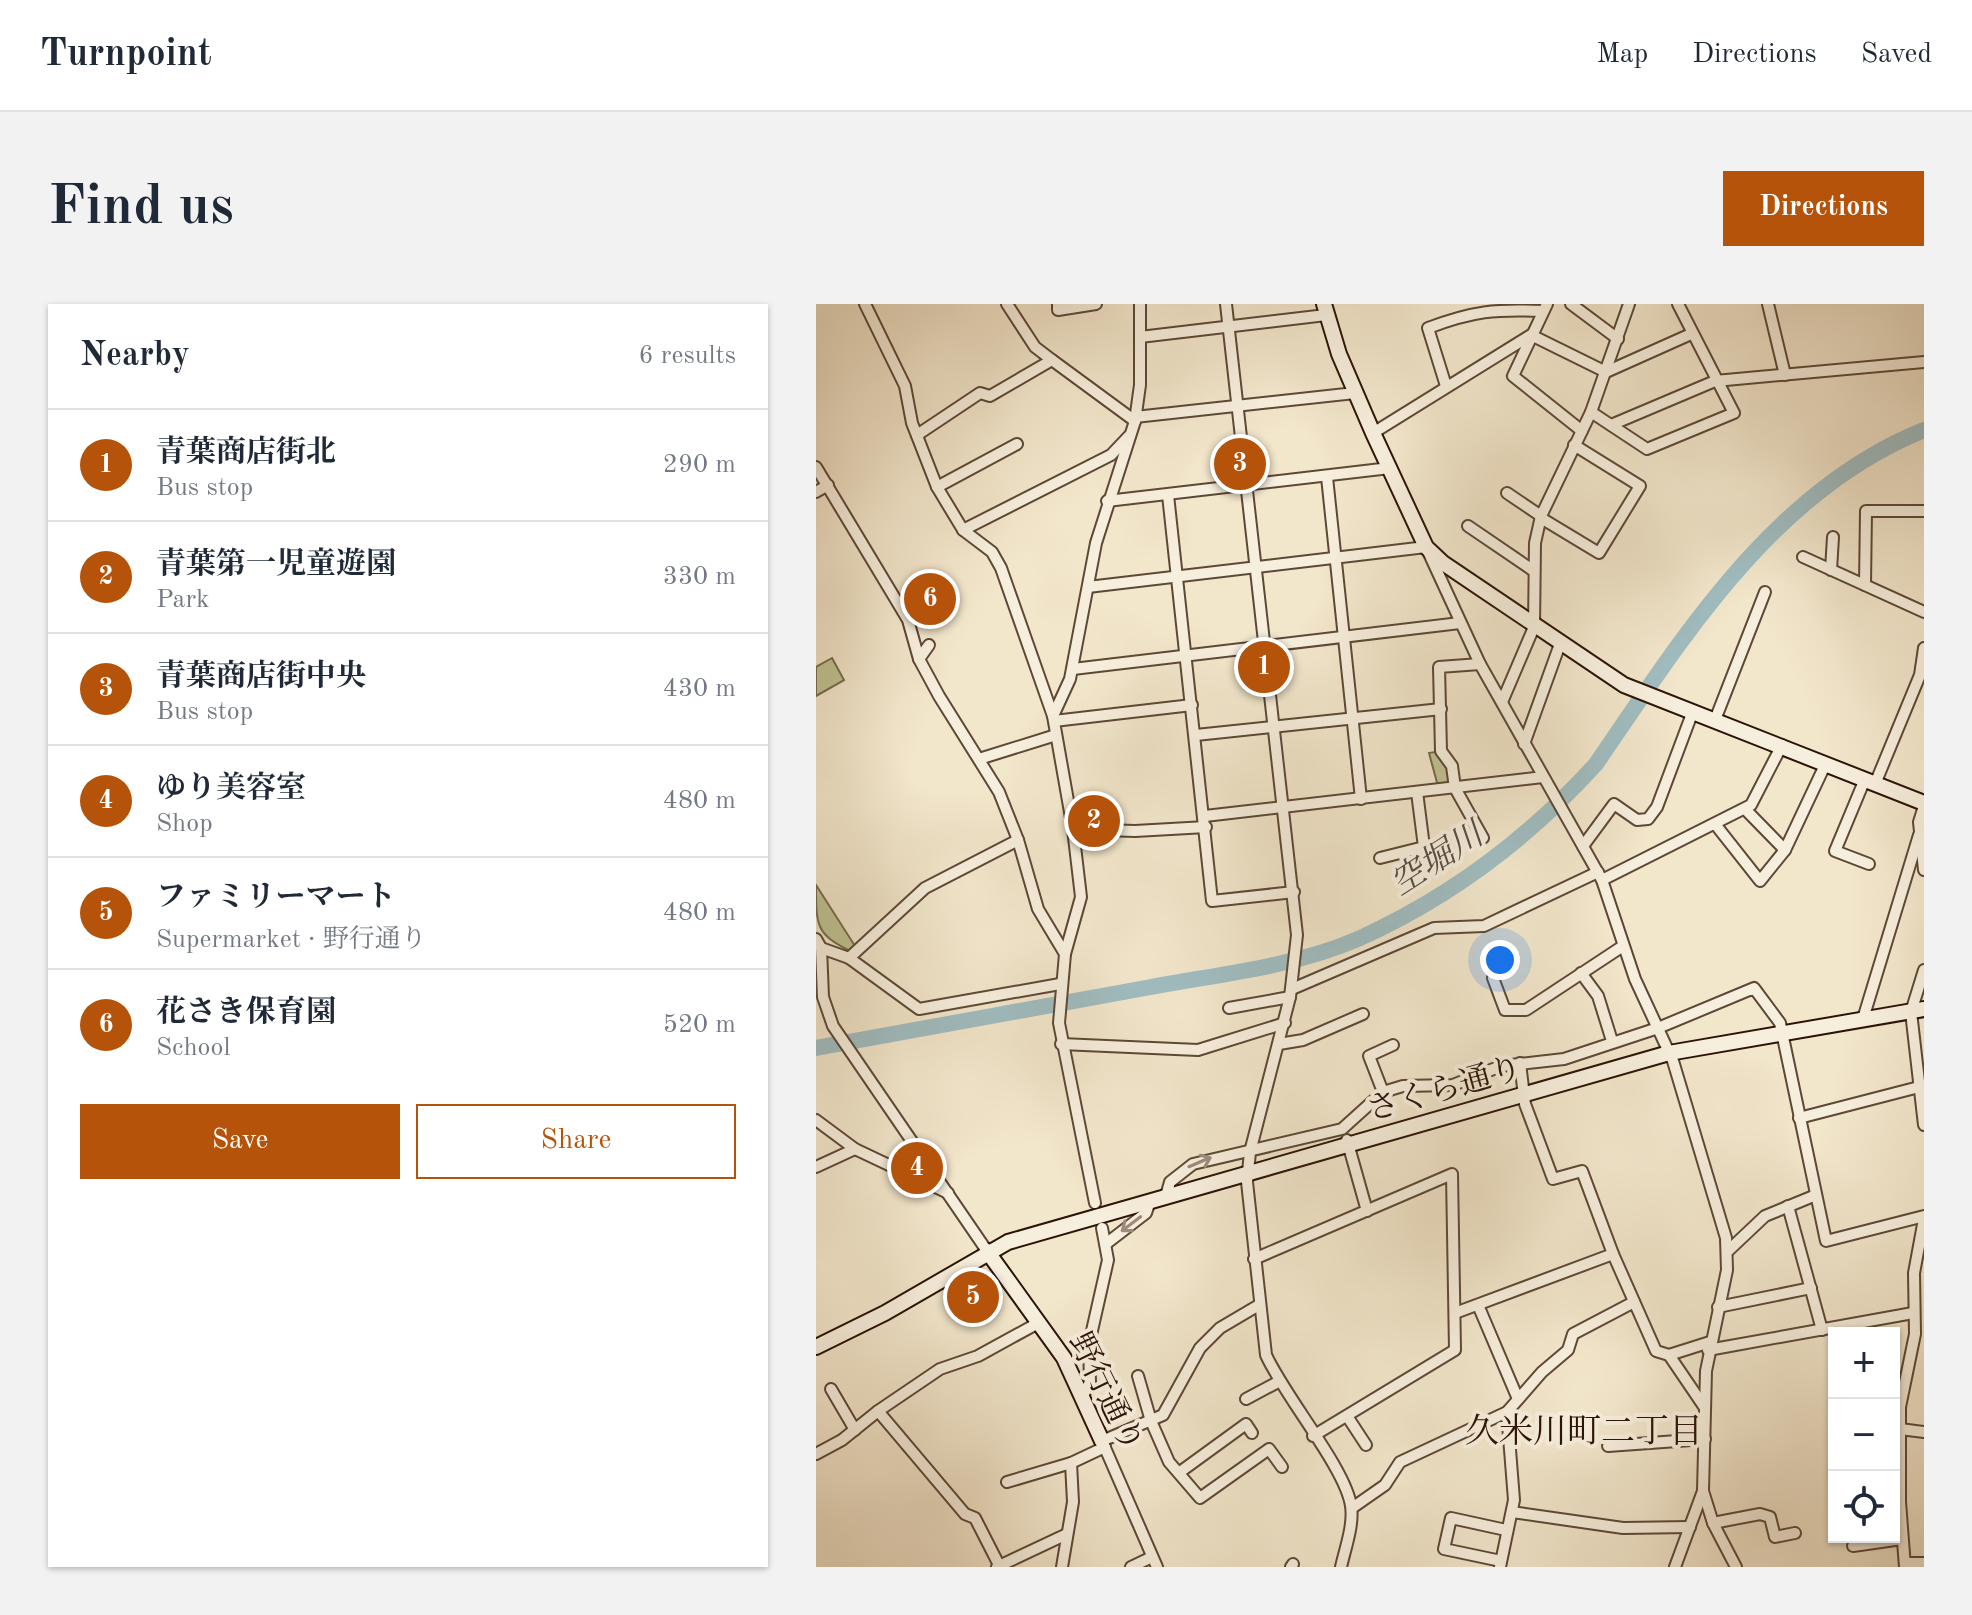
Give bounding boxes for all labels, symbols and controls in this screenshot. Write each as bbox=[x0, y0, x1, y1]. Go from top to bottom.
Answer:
text: Turnpoint bbox=[40, 36, 212, 74]
text: Map bbox=[1596, 41, 1648, 69]
text: Directions bbox=[1692, 41, 1817, 69]
text: Saved bbox=[1861, 41, 1932, 69]
button: Directions bbox=[1723, 171, 1924, 246]
text: Find us bbox=[48, 180, 234, 236]
text: Nearby bbox=[80, 339, 190, 373]
text: 6 results bbox=[638, 343, 736, 369]
pin: 3 bbox=[1214, 434, 1266, 494]
text: 青葉商店街北 bbox=[156, 438, 336, 468]
text: 1 bbox=[98, 452, 114, 478]
text: 290 m bbox=[663, 452, 736, 478]
text: Bus stop bbox=[156, 475, 253, 501]
text: 青葉第一児童遊園 bbox=[156, 550, 396, 580]
text: 2 bbox=[98, 564, 114, 590]
text: 330 m bbox=[663, 564, 736, 590]
pin: 6 bbox=[904, 569, 956, 629]
text: Park bbox=[156, 587, 210, 613]
pin: 1 bbox=[1238, 637, 1290, 697]
text: 青葉商店街中央 bbox=[156, 662, 366, 692]
text: 3 bbox=[98, 676, 114, 702]
text: 430 m bbox=[663, 676, 736, 702]
text: Bus stop bbox=[156, 699, 253, 725]
text: ゆり美容室 bbox=[156, 774, 306, 804]
text: 4 bbox=[98, 788, 114, 814]
text: 480 m bbox=[663, 788, 736, 814]
pin: 2 bbox=[1068, 791, 1120, 851]
text: Shop bbox=[156, 811, 213, 837]
water label: 空堀川 bbox=[1384, 814, 1493, 903]
text: ファミリーマート bbox=[156, 883, 395, 913]
text: 5 bbox=[98, 900, 114, 926]
text: 480 m bbox=[663, 900, 736, 926]
text: Supermarket · 野行通り bbox=[156, 927, 427, 953]
your location bbox=[1480, 940, 1520, 980]
text: 花さき保育園 bbox=[156, 998, 336, 1028]
text: 6 bbox=[98, 1012, 114, 1038]
text: 520 m bbox=[663, 1012, 736, 1038]
text: School bbox=[156, 1035, 230, 1061]
street label: さくら通り bbox=[1363, 1051, 1526, 1128]
button: Save bbox=[80, 1104, 400, 1179]
button: Share bbox=[416, 1104, 736, 1179]
pin: 4 bbox=[891, 1138, 943, 1198]
one-way arrow bbox=[1187, 1154, 1212, 1169]
one-way arrow bbox=[1121, 1215, 1143, 1232]
pin: 5 bbox=[947, 1267, 999, 1327]
street label: 野行通り bbox=[1062, 1327, 1149, 1458]
map controls bbox=[1828, 1327, 1900, 1543]
button: + bbox=[1828, 1327, 1900, 1399]
button: − bbox=[1828, 1399, 1900, 1471]
district label: 久米川町二丁目 bbox=[1465, 1413, 1703, 1450]
button: locate bbox=[1828, 1471, 1900, 1543]

